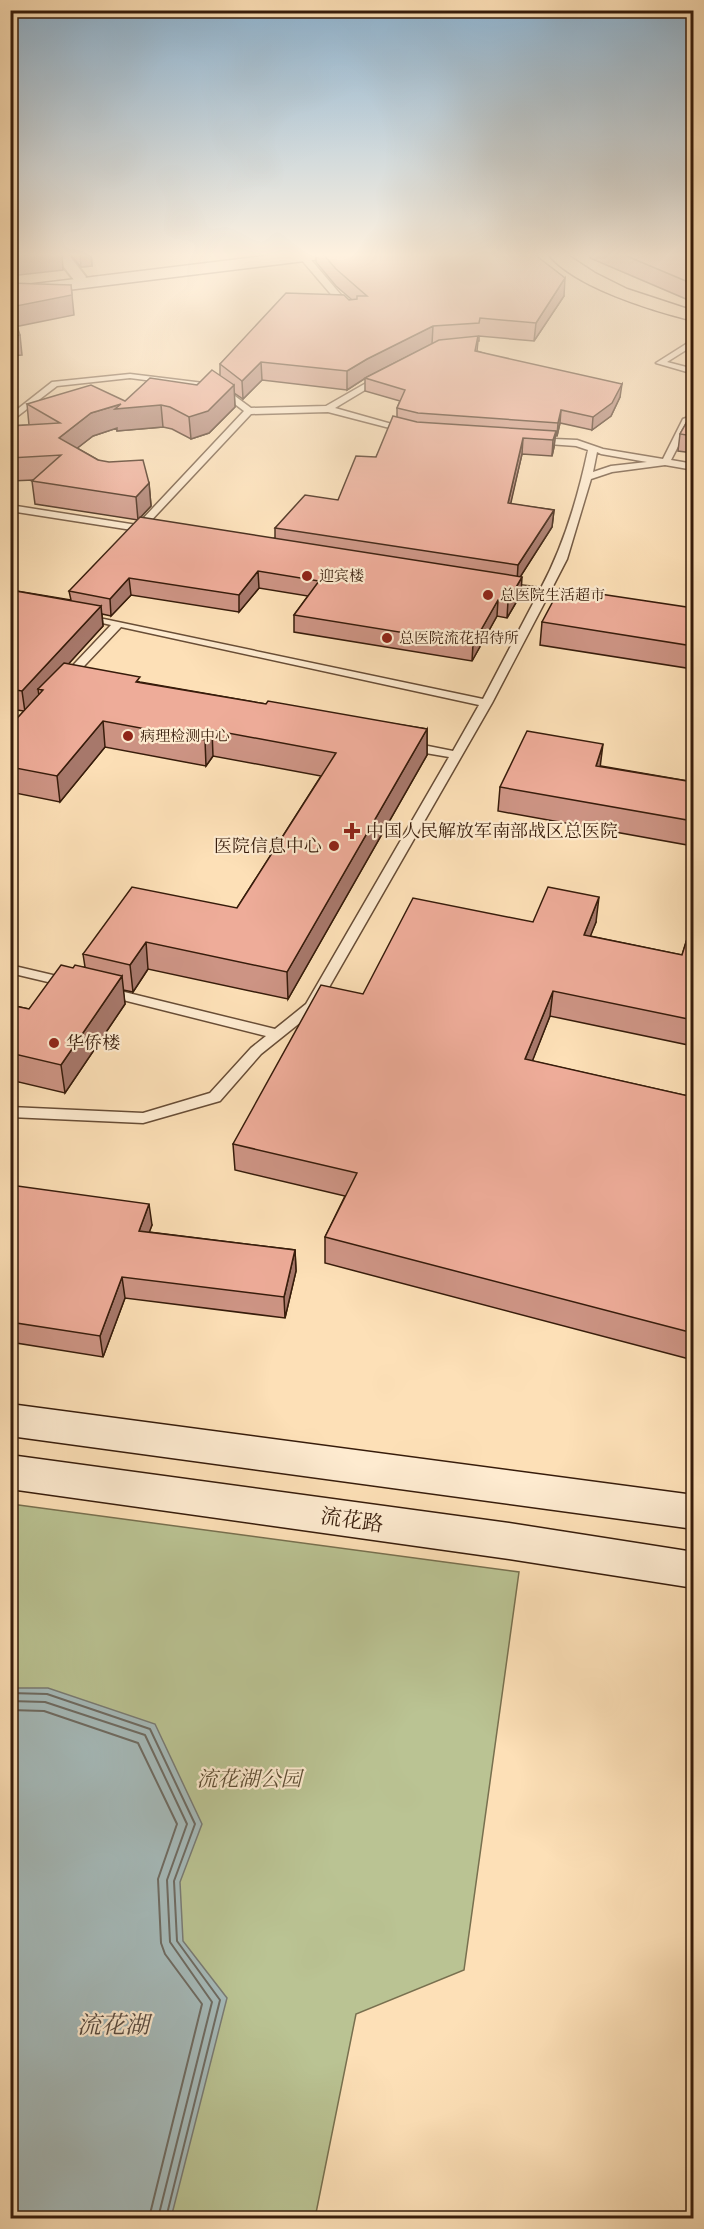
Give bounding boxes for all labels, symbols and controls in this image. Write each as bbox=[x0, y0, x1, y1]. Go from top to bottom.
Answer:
place label: 迎宾楼 bbox=[319, 565, 364, 586]
marker: 迎宾楼 bbox=[300, 569, 314, 583]
place label: 总医院生活超市 bbox=[500, 584, 605, 605]
marker: 总医院生活超市 bbox=[481, 588, 495, 602]
place label: 总医院流花招待所 bbox=[399, 627, 519, 648]
marker: 总医院流花招待所 bbox=[380, 631, 394, 645]
place label: 病理检测中心 bbox=[140, 725, 230, 746]
marker: 病理检测中心 bbox=[121, 729, 135, 743]
place label: 中国人民解放军南部战区总医院 bbox=[366, 817, 618, 844]
marker: 中国人民解放军南部战区总医院 bbox=[343, 822, 361, 840]
place label: 医院信息中心 bbox=[214, 832, 322, 859]
marker: 医院信息中心 bbox=[327, 839, 341, 853]
place label: 华侨楼 bbox=[66, 1029, 120, 1056]
marker: 华侨楼 bbox=[47, 1036, 61, 1050]
street label: 流花路 bbox=[319, 1500, 385, 1539]
park label: 流花湖公园 bbox=[197, 1763, 304, 1794]
water label: 流花湖 bbox=[77, 2007, 153, 2042]

